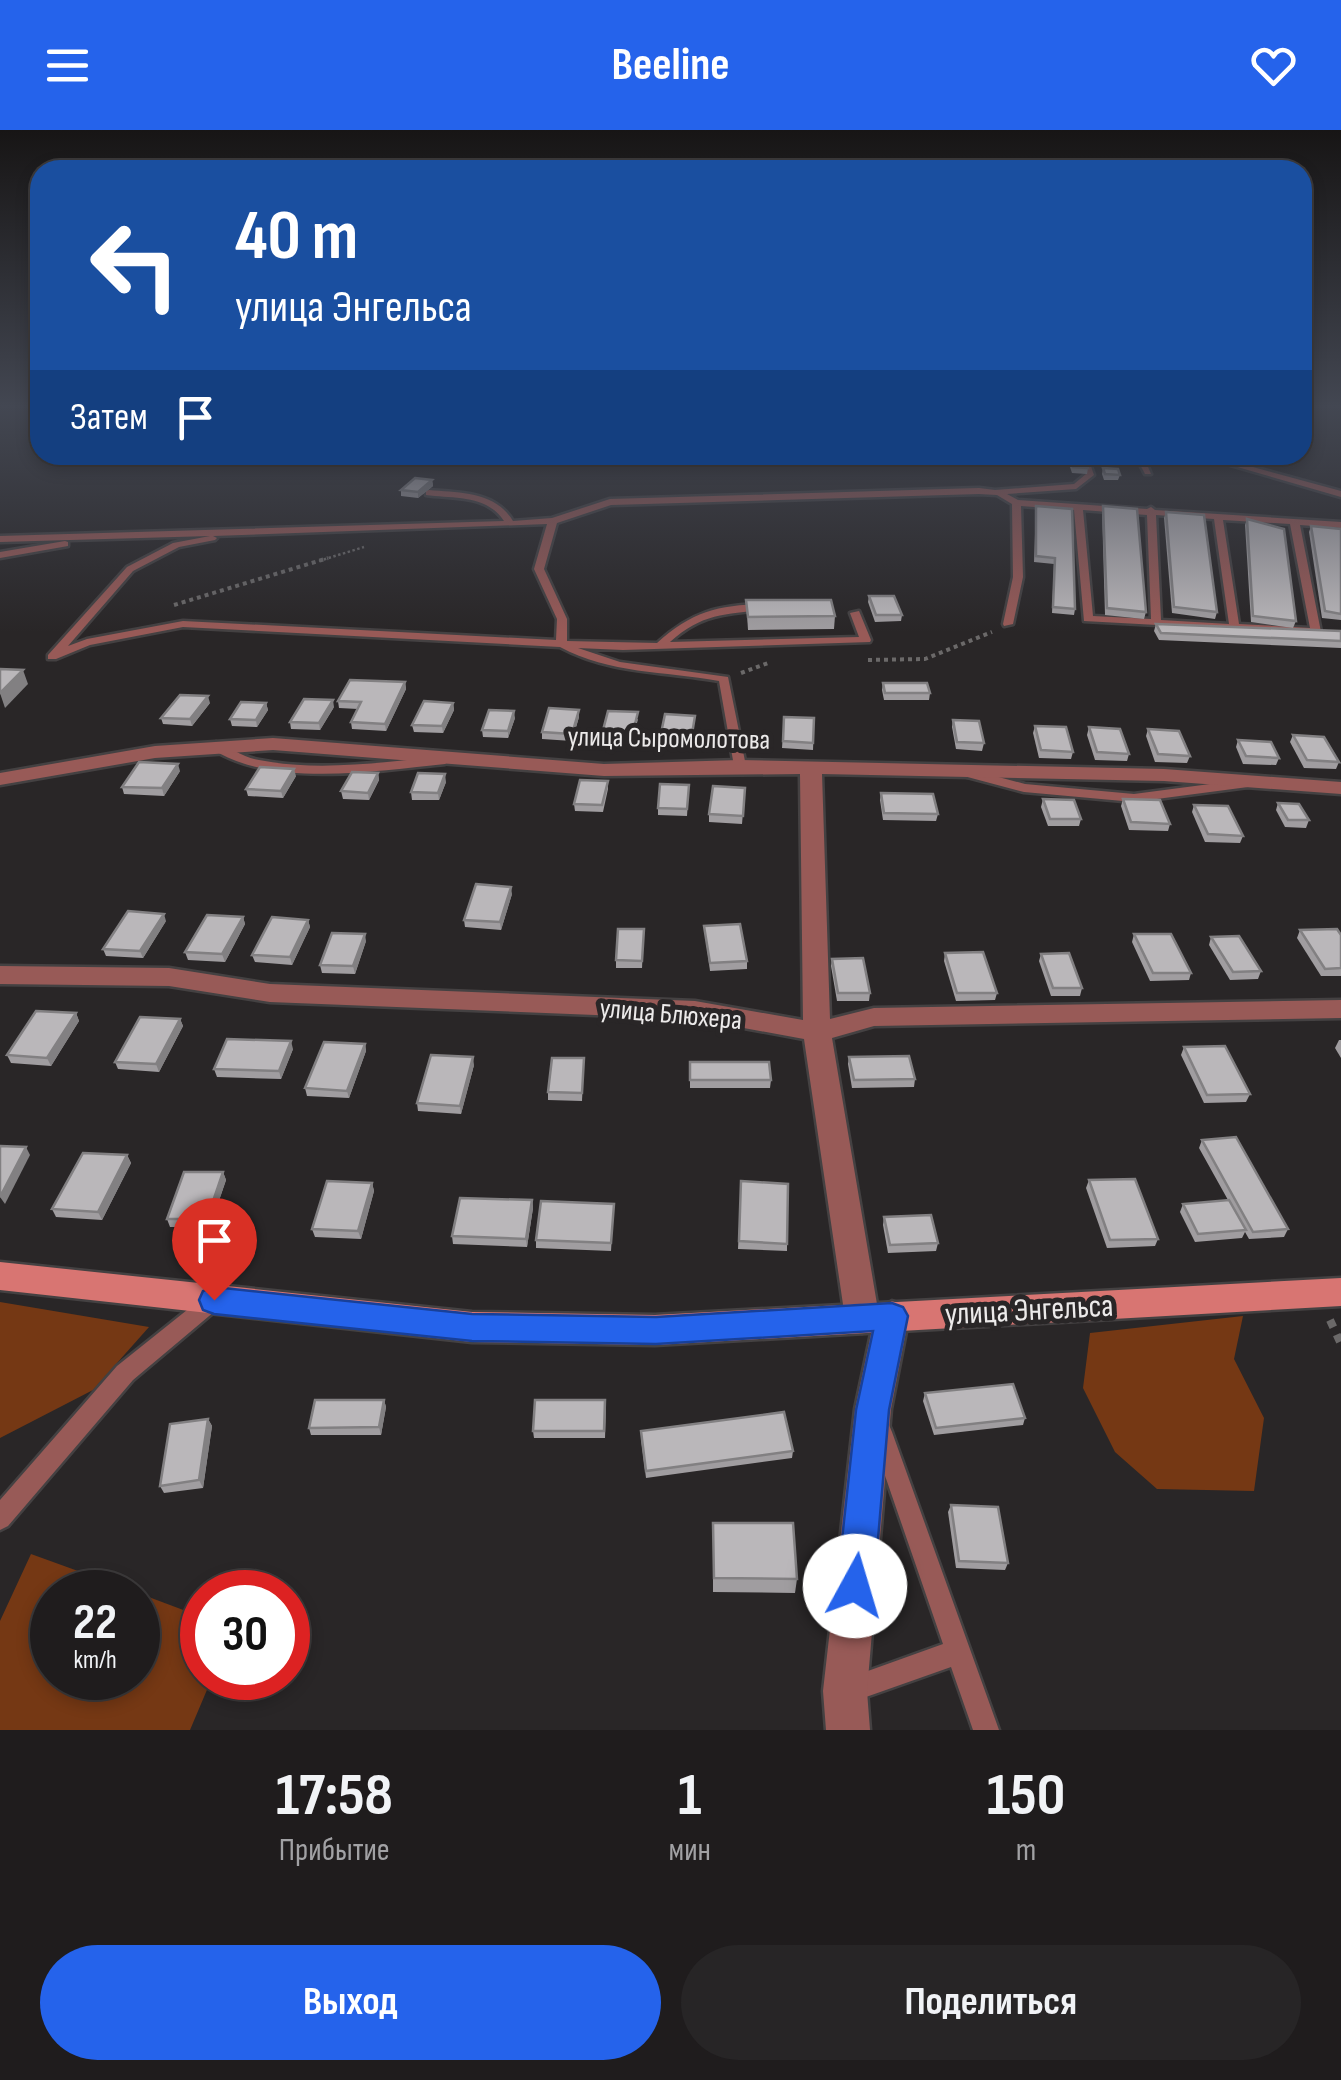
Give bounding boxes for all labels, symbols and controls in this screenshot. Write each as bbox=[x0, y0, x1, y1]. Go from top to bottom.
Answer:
icon: menu bbox=[40, 38, 95, 93]
text: Beeline bbox=[612, 38, 729, 93]
icon: heart bbox=[1246, 38, 1301, 93]
text: 40 m bbox=[235, 195, 358, 279]
icon: left bbox=[70, 200, 200, 330]
text: улица Энгельса bbox=[235, 280, 472, 335]
icon: arrive bbox=[168, 390, 223, 445]
text: Затем bbox=[70, 395, 148, 440]
street label: улица Сыромолотова bbox=[567, 720, 771, 757]
street label: улица Блюхера bbox=[598, 992, 743, 1037]
pin bbox=[172, 1198, 257, 1301]
icon: arrive bbox=[187, 1213, 242, 1268]
street label: улица Энгельса bbox=[944, 1287, 1114, 1334]
position arrow bbox=[803, 1534, 907, 1638]
speed limit sign: 30 bbox=[180, 1570, 310, 1700]
text: 22 bbox=[73, 1593, 117, 1653]
text: km/h bbox=[73, 1645, 117, 1676]
text: 17:58 bbox=[276, 1760, 393, 1832]
text: 1 bbox=[678, 1760, 702, 1832]
text: 150 bbox=[987, 1760, 1065, 1832]
text: Прибытие bbox=[279, 1831, 390, 1870]
text: мин bbox=[669, 1831, 711, 1870]
text: m bbox=[1016, 1831, 1036, 1870]
button: Выход bbox=[40, 1945, 661, 2060]
button: Поделиться bbox=[681, 1945, 1301, 2060]

